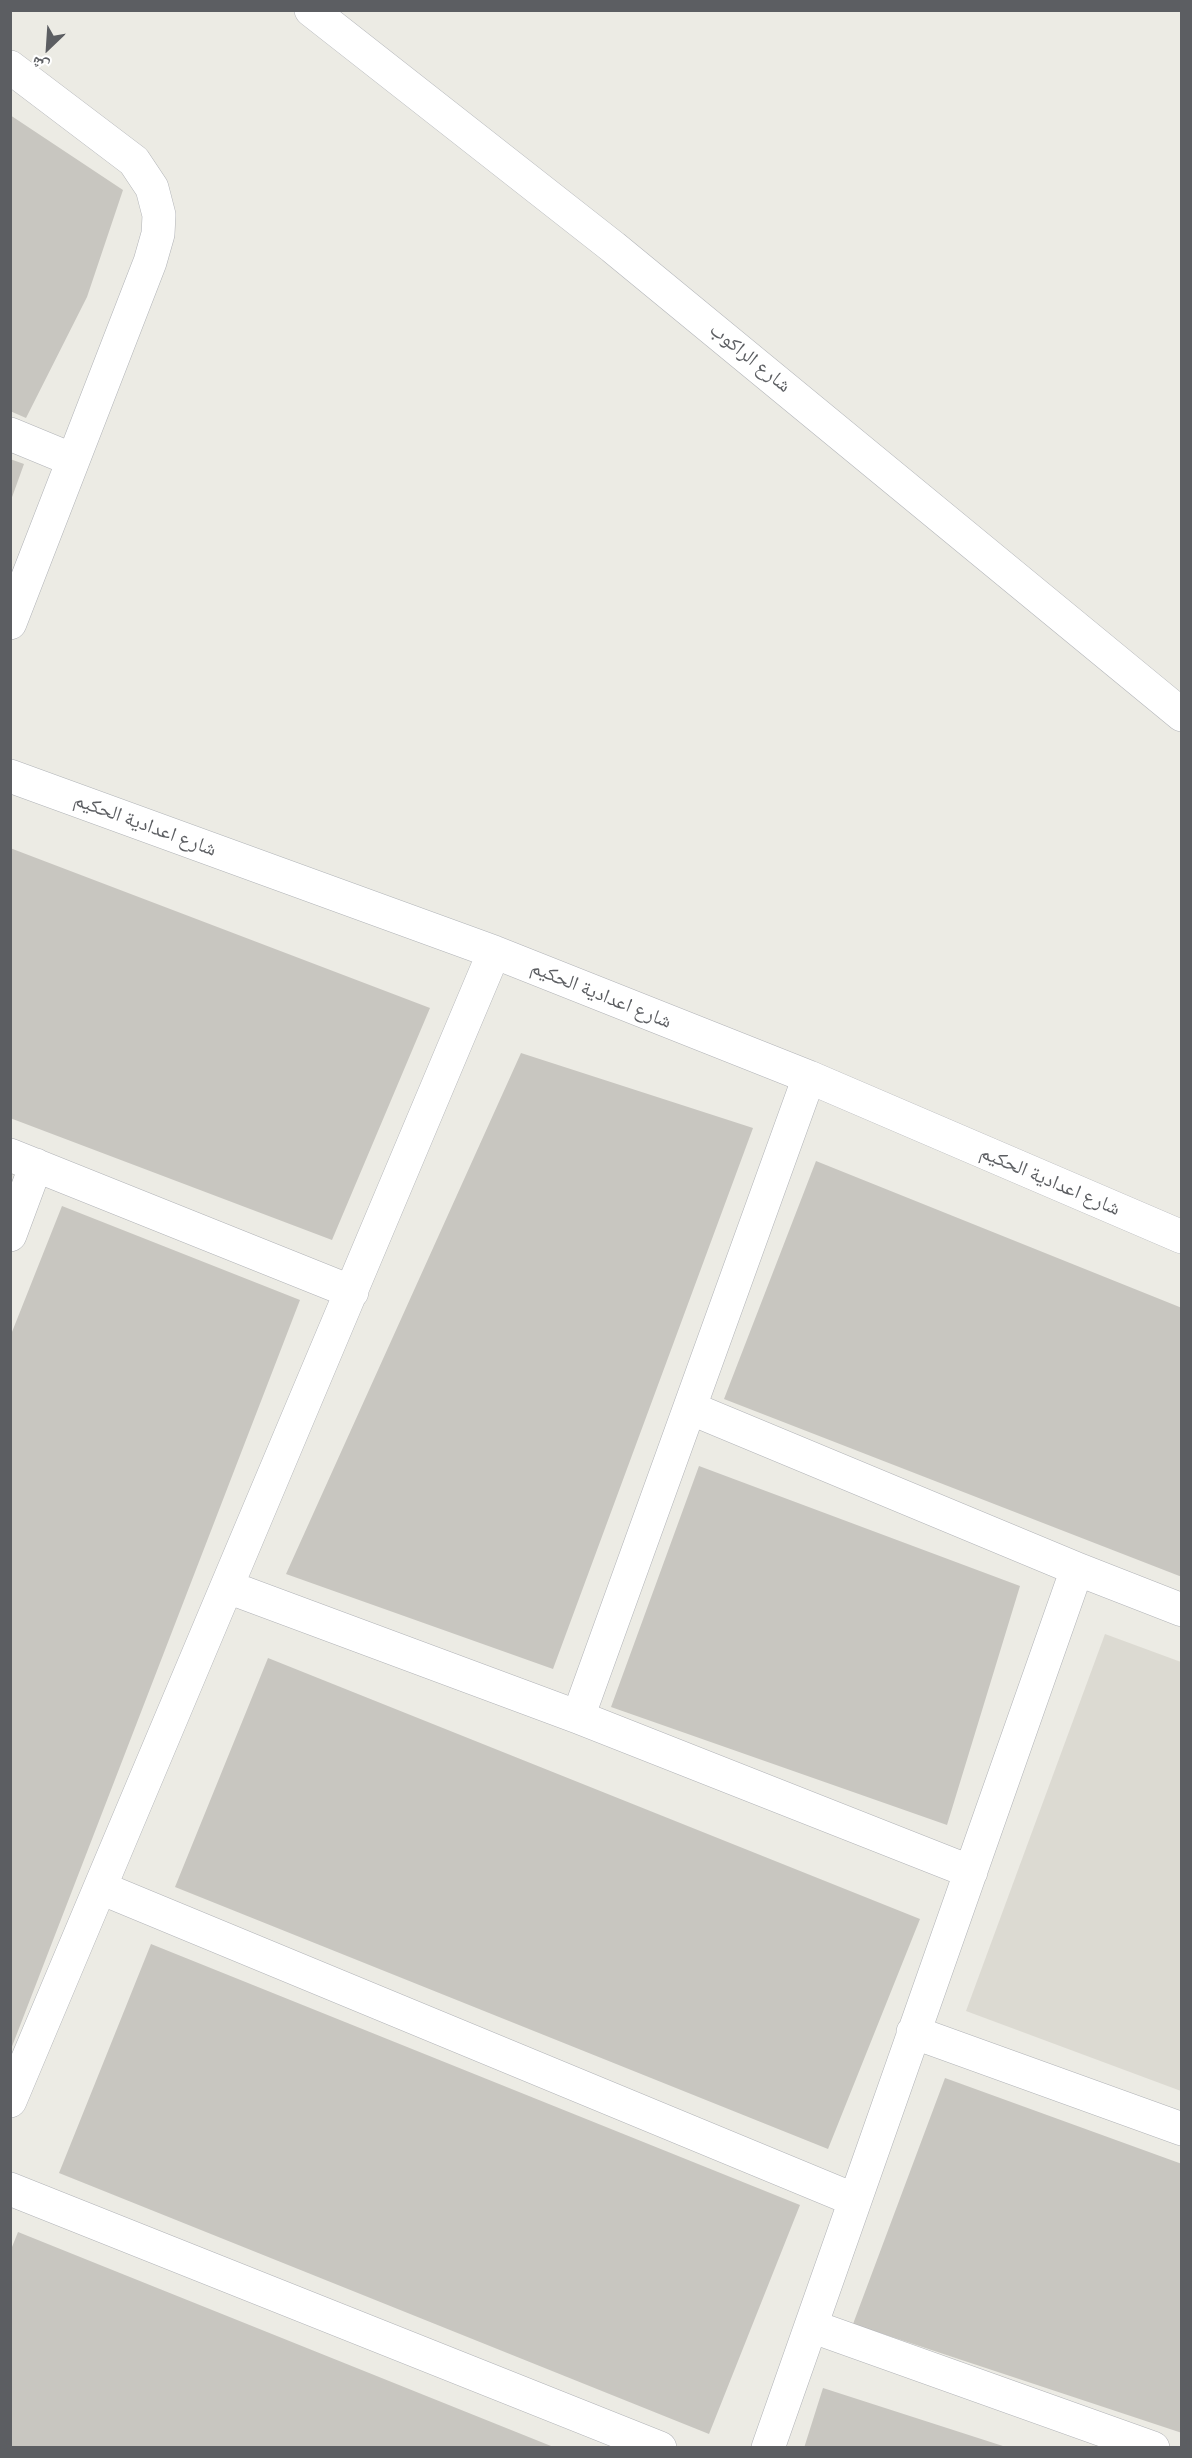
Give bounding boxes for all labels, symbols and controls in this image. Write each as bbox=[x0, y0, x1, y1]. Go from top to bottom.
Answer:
north arrow bbox=[18, 18, 78, 78]
text: ش bbox=[28, 53, 52, 77]
street label: شارع الراكوب bbox=[705, 318, 795, 398]
street label: شارع اعدادية الحكيم bbox=[70, 788, 220, 862]
street label: شارع اعدادية الحكيم bbox=[527, 956, 675, 1034]
street label: شارع اعدادية الحكيم bbox=[976, 1141, 1124, 1221]

